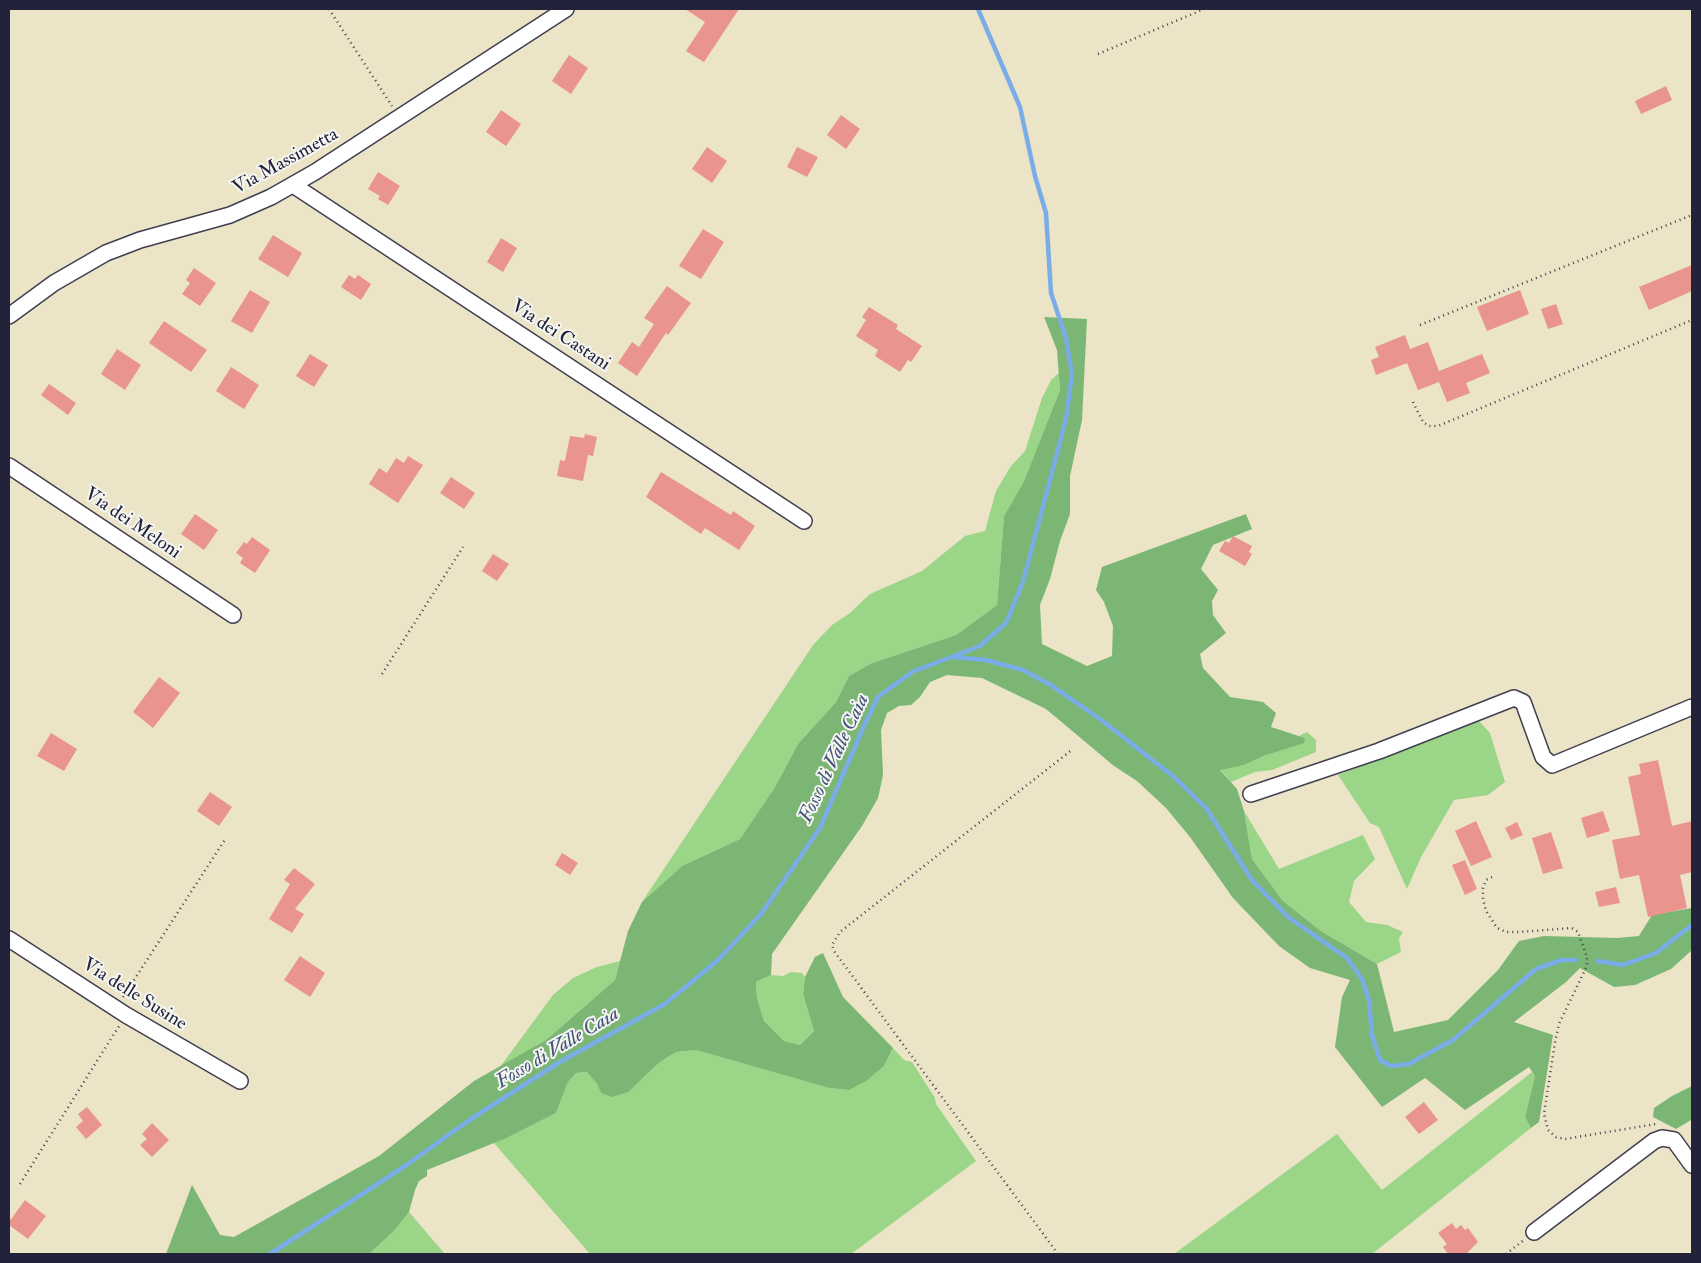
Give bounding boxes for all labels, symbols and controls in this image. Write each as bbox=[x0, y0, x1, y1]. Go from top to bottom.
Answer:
street label: Via Massimetta bbox=[229, 124, 343, 200]
street label: Via dei Castani bbox=[506, 296, 614, 376]
street label: Via dei Meloni bbox=[79, 483, 185, 565]
water label: Fosso di Valle Caia bbox=[795, 691, 875, 827]
street label: Via delle Susine bbox=[78, 954, 190, 1036]
water label: Fosso di Valle Caia bbox=[492, 1003, 624, 1095]

